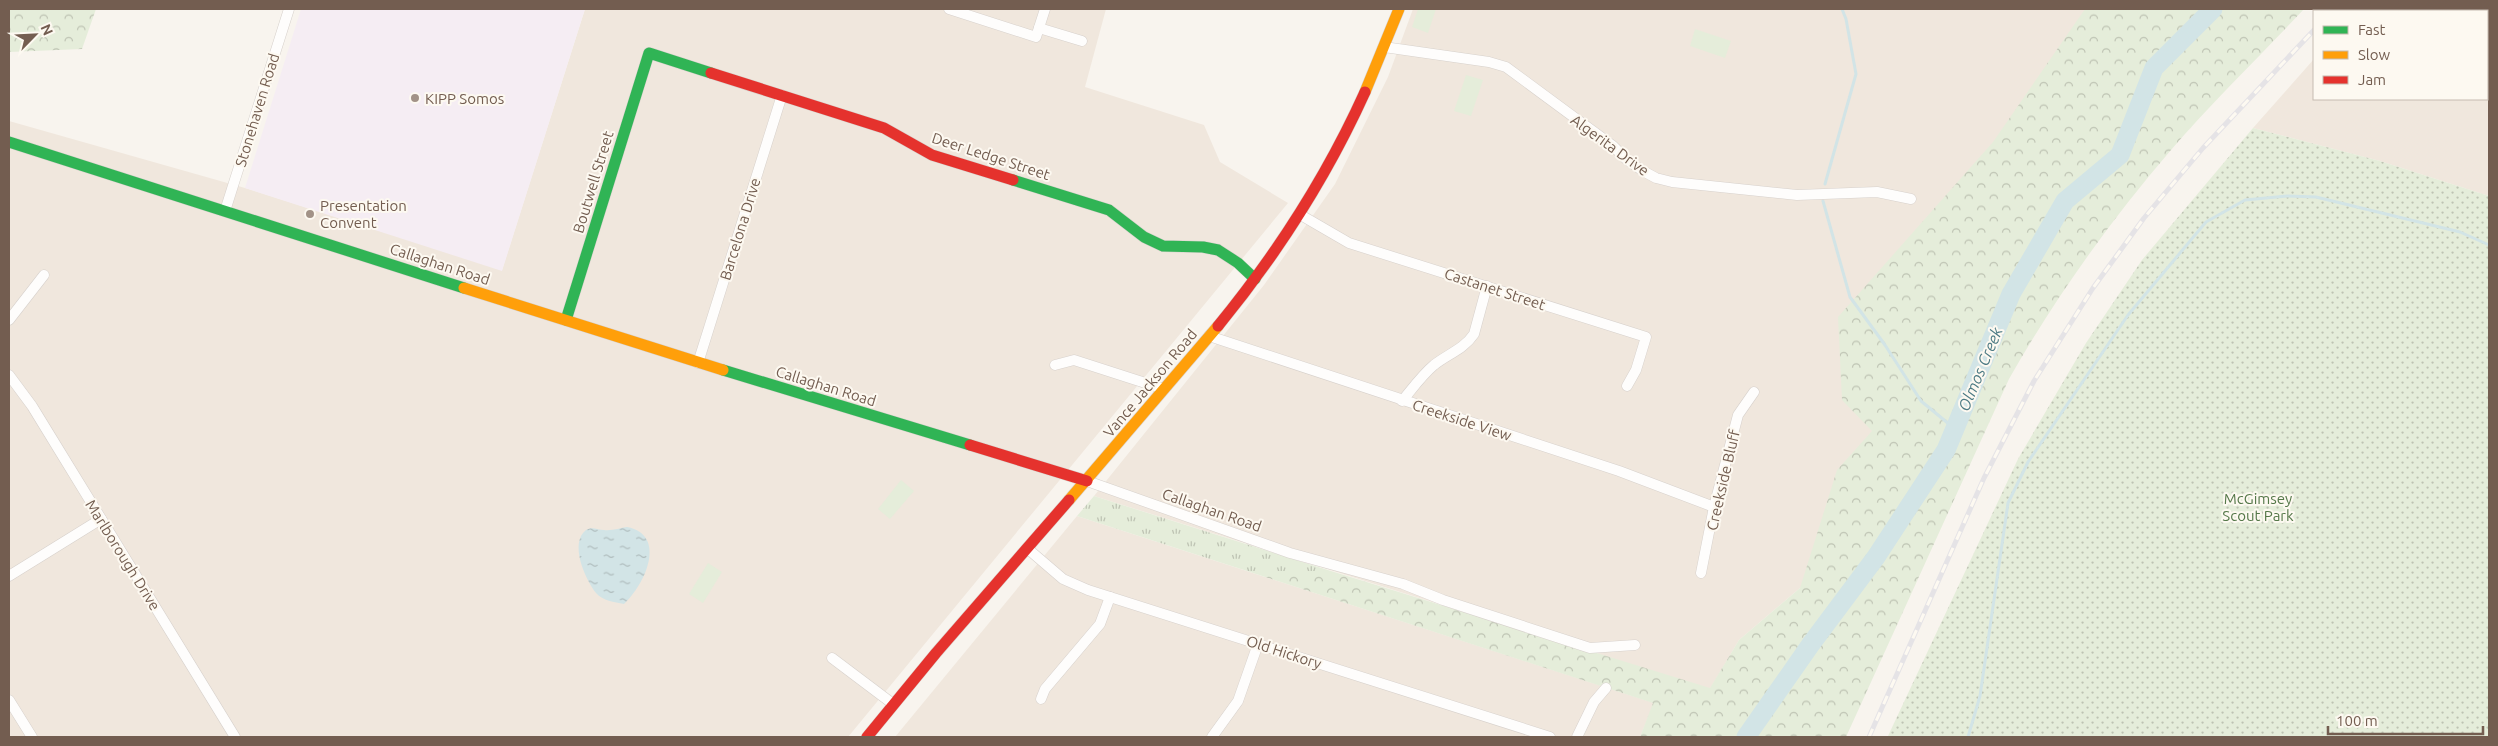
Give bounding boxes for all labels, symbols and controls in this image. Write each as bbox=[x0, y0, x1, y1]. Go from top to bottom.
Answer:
north arrow bbox=[10, 10, 60, 60]
legend bbox=[2313, 10, 2488, 100]
text: Fast bbox=[2358, 21, 2386, 38]
text: N bbox=[37, 22, 56, 38]
text: Slow bbox=[2358, 46, 2391, 63]
street label: Stonehaven Road bbox=[232, 51, 282, 169]
text: Jam bbox=[2358, 71, 2386, 88]
place label: KIPP Somos bbox=[425, 90, 504, 107]
marker: KIPP Somos bbox=[409, 92, 421, 104]
street label: Algerita Drive bbox=[1568, 111, 1652, 179]
street label: Boutwell Street bbox=[569, 129, 617, 235]
street label: Deer Ledge Street bbox=[930, 129, 1052, 183]
street label: Barcelona Drive bbox=[716, 176, 764, 282]
place label: Presentation Convent bbox=[320, 197, 407, 231]
marker: Presentation Convent bbox=[304, 208, 316, 220]
street label: Callaghan Road bbox=[388, 240, 492, 288]
street label: Castanet Street bbox=[1442, 265, 1548, 313]
water label: Olmos Creek bbox=[1954, 324, 2006, 414]
street label: Vance Jackson Road bbox=[1100, 326, 1200, 440]
street label: Callaghan Road bbox=[774, 363, 878, 409]
street label: Creekside View bbox=[1410, 396, 1514, 444]
street label: Creekside Bluff bbox=[1703, 427, 1743, 532]
street label: Callaghan Road bbox=[1160, 485, 1264, 535]
park label: McGimsey Scout Park bbox=[2222, 490, 2294, 524]
street label: Marlborough Drive bbox=[82, 497, 164, 613]
street label: Old Hickory bbox=[1244, 632, 1324, 672]
scale bar bbox=[2328, 704, 2483, 736]
text: 100 m bbox=[2336, 712, 2378, 729]

